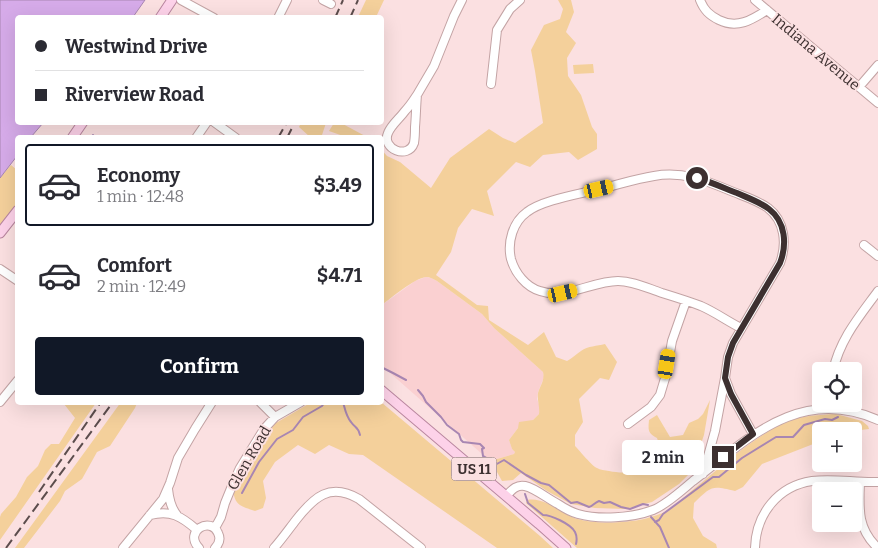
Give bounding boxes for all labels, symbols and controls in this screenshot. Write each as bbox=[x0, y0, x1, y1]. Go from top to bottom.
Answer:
street label: Indiana Avenue bbox=[768, 10, 864, 94]
text: Westwind Drive bbox=[65, 35, 208, 58]
text: Riverview Road bbox=[65, 83, 204, 106]
icon: car bbox=[37, 163, 82, 208]
text: Economy bbox=[97, 164, 180, 187]
route start bbox=[686, 167, 708, 189]
text: $3.49 bbox=[313, 174, 362, 197]
car bbox=[582, 178, 615, 200]
text: 1 min · 12:48 bbox=[97, 187, 184, 206]
icon: car bbox=[37, 253, 82, 298]
text: Comfort bbox=[97, 254, 172, 277]
text: $4.71 bbox=[317, 264, 362, 287]
text: 2 min · 12:49 bbox=[97, 277, 186, 296]
car bbox=[546, 282, 579, 304]
button: Confirm bbox=[35, 337, 364, 395]
car bbox=[657, 348, 676, 380]
map controls bbox=[812, 362, 862, 532]
button: locate bbox=[812, 362, 862, 412]
button: + bbox=[812, 422, 862, 472]
street label: Glen Road bbox=[223, 423, 275, 493]
callout: 2 min bbox=[623, 440, 706, 474]
route end bbox=[712, 446, 734, 468]
text: 2 min bbox=[642, 448, 684, 467]
road number: US 11 bbox=[452, 458, 496, 480]
button: − bbox=[812, 482, 862, 532]

